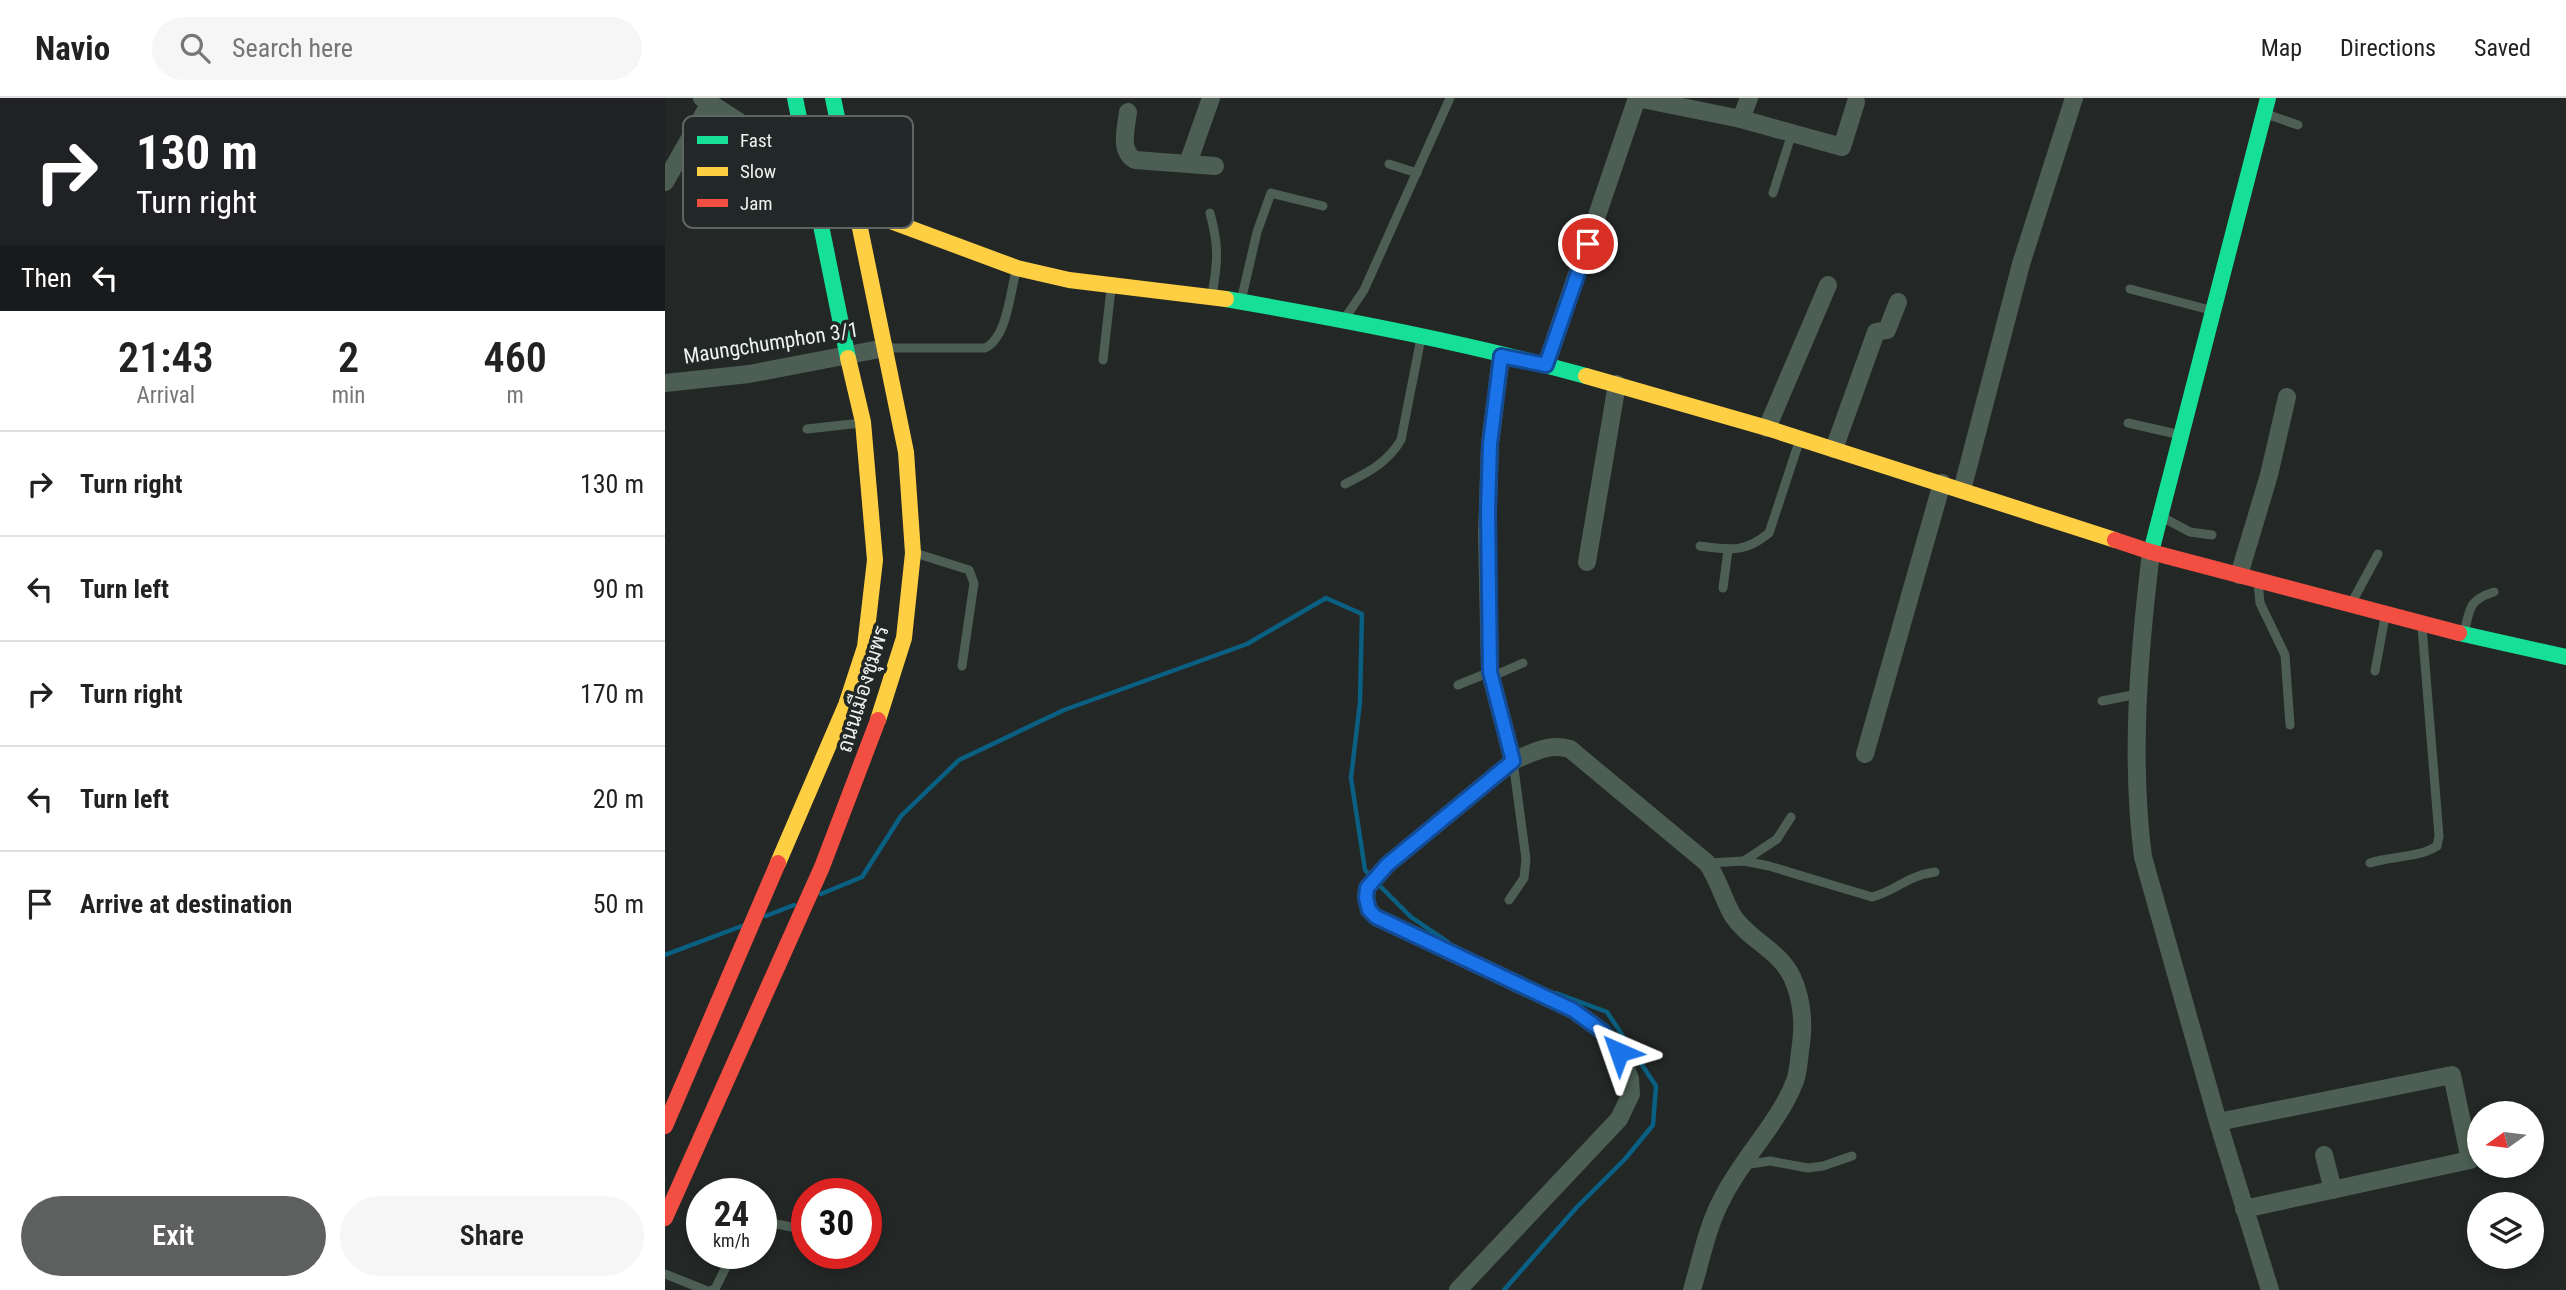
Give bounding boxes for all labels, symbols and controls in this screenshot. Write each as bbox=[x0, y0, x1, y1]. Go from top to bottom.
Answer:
search box bbox=[152, 17, 642, 80]
text: Navio bbox=[35, 29, 110, 68]
icon: search bbox=[176, 29, 214, 67]
text: Search here bbox=[232, 33, 353, 63]
text: Map bbox=[2261, 34, 2302, 62]
text: Directions bbox=[2340, 34, 2436, 62]
text: Saved bbox=[2474, 34, 2531, 62]
legend bbox=[683, 116, 913, 228]
text: 130 m bbox=[136, 124, 258, 181]
icon: right bbox=[21, 126, 112, 217]
text: Fast bbox=[740, 129, 772, 152]
text: Slow bbox=[740, 160, 776, 183]
text: Turn right bbox=[136, 183, 257, 221]
text: Jam bbox=[740, 192, 773, 215]
pin bbox=[1558, 214, 1618, 274]
icon: arrive bbox=[1569, 225, 1607, 263]
icon: left bbox=[86, 259, 124, 297]
text: Then bbox=[21, 263, 72, 293]
street label: Maungchumphon 3/1 bbox=[682, 317, 860, 369]
text: 21:43 bbox=[118, 333, 214, 382]
text: 2 bbox=[338, 333, 359, 382]
text: 460 bbox=[484, 333, 547, 382]
text: Arrival bbox=[137, 382, 195, 409]
text: min bbox=[332, 382, 365, 409]
text: m bbox=[507, 382, 524, 409]
icon: right bbox=[21, 465, 59, 503]
text: Turn right bbox=[80, 469, 182, 499]
text: 130 m bbox=[580, 469, 644, 499]
icon: left bbox=[21, 570, 59, 608]
text: Turn left bbox=[80, 574, 169, 604]
text: 90 m bbox=[593, 574, 644, 604]
street label: ถนนเมืองชุมพร bbox=[830, 622, 896, 756]
icon: right bbox=[21, 675, 59, 713]
text: Turn right bbox=[80, 679, 182, 709]
text: 170 m bbox=[580, 679, 644, 709]
icon: left bbox=[21, 780, 59, 818]
text: Turn left bbox=[80, 784, 169, 814]
text: 20 m bbox=[593, 784, 644, 814]
icon: arrive bbox=[21, 885, 59, 923]
text: Arrive at destination bbox=[80, 889, 292, 919]
text: 50 m bbox=[593, 889, 644, 919]
position arrow bbox=[1582, 1015, 1656, 1089]
north arrow bbox=[2467, 1101, 2545, 1178]
map controls bbox=[2467, 1101, 2544, 1269]
speed limit sign: 30 bbox=[791, 1178, 882, 1269]
button: layers bbox=[2467, 1192, 2544, 1269]
text: 24 bbox=[714, 1194, 749, 1235]
button: Exit bbox=[21, 1196, 326, 1276]
button: Share bbox=[340, 1196, 644, 1276]
text: km/h bbox=[713, 1230, 750, 1251]

